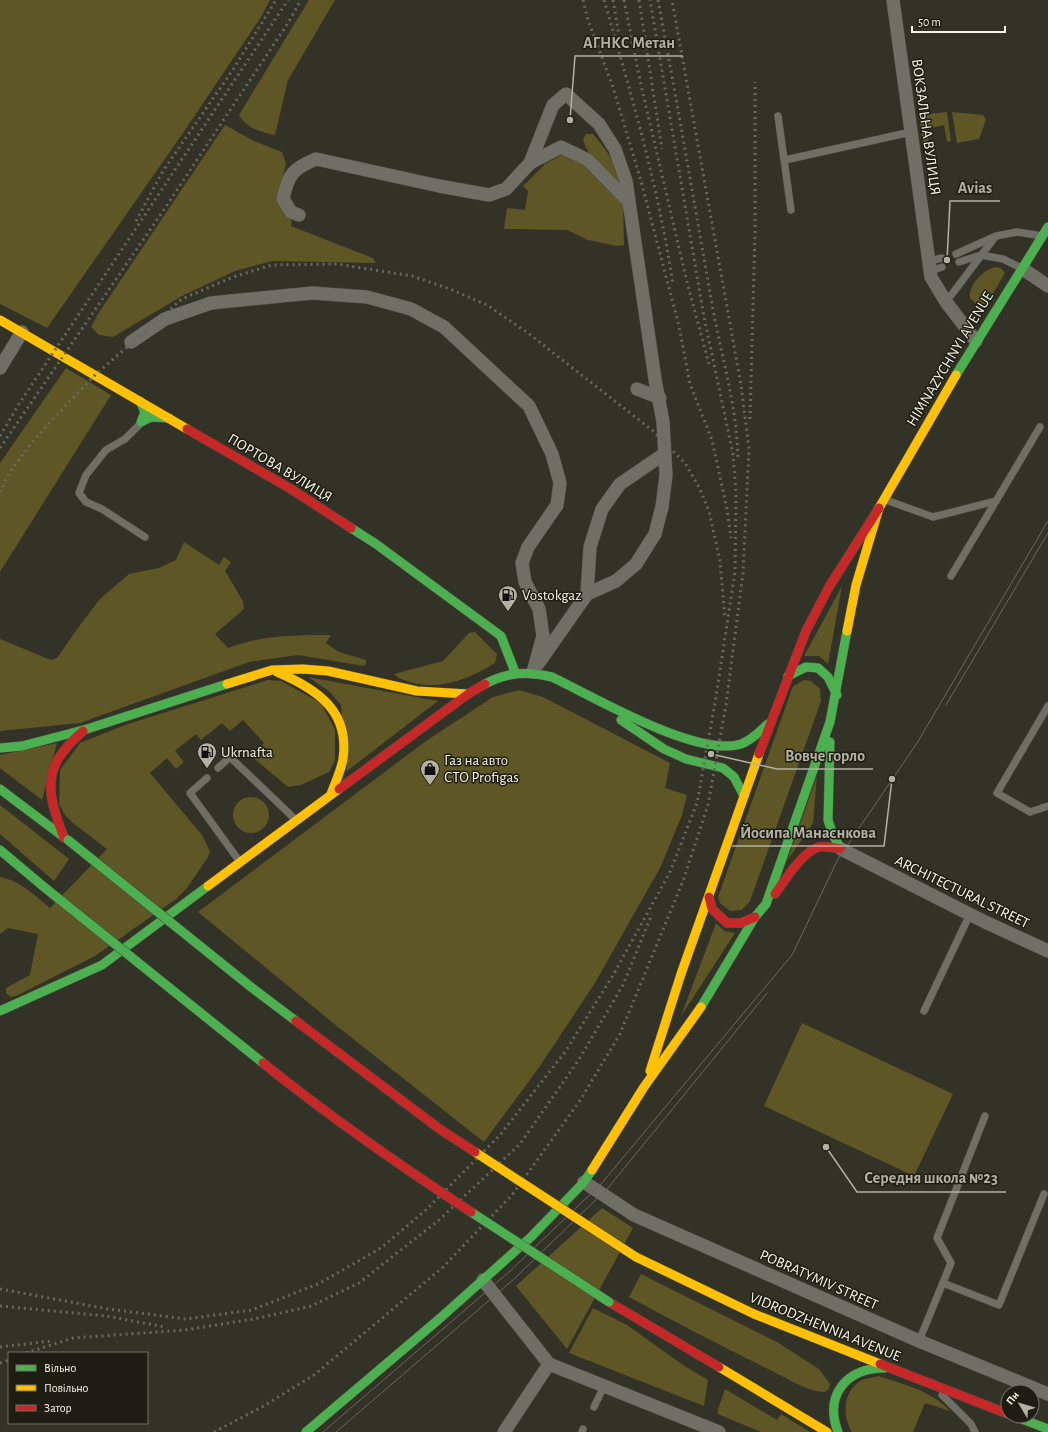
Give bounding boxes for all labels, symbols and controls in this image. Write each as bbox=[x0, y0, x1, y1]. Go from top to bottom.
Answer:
scale bar bbox=[912, 8, 1005, 34]
text: 50 m bbox=[918, 16, 941, 28]
callout: АГНКС Метан bbox=[575, 28, 683, 56]
text: АГНКС Метан bbox=[583, 35, 675, 51]
street label: ВОКЗАЛЬНА ВУЛИЦЯ bbox=[909, 58, 943, 196]
callout: Avias bbox=[950, 173, 1000, 201]
text: Avias bbox=[958, 180, 992, 196]
street label: HIMNAZYCHNYI AVENUE bbox=[904, 289, 996, 429]
street label: ПОРТОВА ВУЛИЦЯ bbox=[225, 431, 335, 505]
fuel station icon: Vostokgaz bbox=[497, 584, 519, 612]
place label: Vostokgaz bbox=[522, 588, 581, 603]
fuel station icon: Ukrnafta bbox=[196, 741, 218, 769]
callout: Вовче горло bbox=[777, 741, 873, 769]
place label: Ukrnafta bbox=[221, 745, 273, 760]
text: Вовче горло bbox=[785, 748, 865, 764]
place label: Газ на авто СТО Profigas bbox=[444, 753, 519, 785]
shop icon: Газ на авто СТО Profigas bbox=[419, 758, 441, 786]
callout: Йосипа Манаєнкова bbox=[732, 818, 884, 846]
text: Йосипа Манаєнкова bbox=[740, 824, 876, 841]
street label: ARCHITECTURAL STREET bbox=[892, 853, 1032, 931]
callout: Середня школа №23 bbox=[857, 1164, 1006, 1192]
text: Середня школа №23 bbox=[864, 1170, 998, 1186]
street label: POBRATYMIV STREET bbox=[758, 1247, 881, 1313]
street label: VIDRODZHENNIA AVENUE bbox=[747, 1290, 903, 1364]
legend bbox=[8, 1352, 148, 1424]
text: Вільно bbox=[44, 1362, 76, 1374]
text: Повільно bbox=[44, 1382, 89, 1394]
north arrow bbox=[1000, 1384, 1040, 1424]
text: Пн bbox=[1004, 1389, 1021, 1407]
text: Затор bbox=[44, 1402, 72, 1414]

